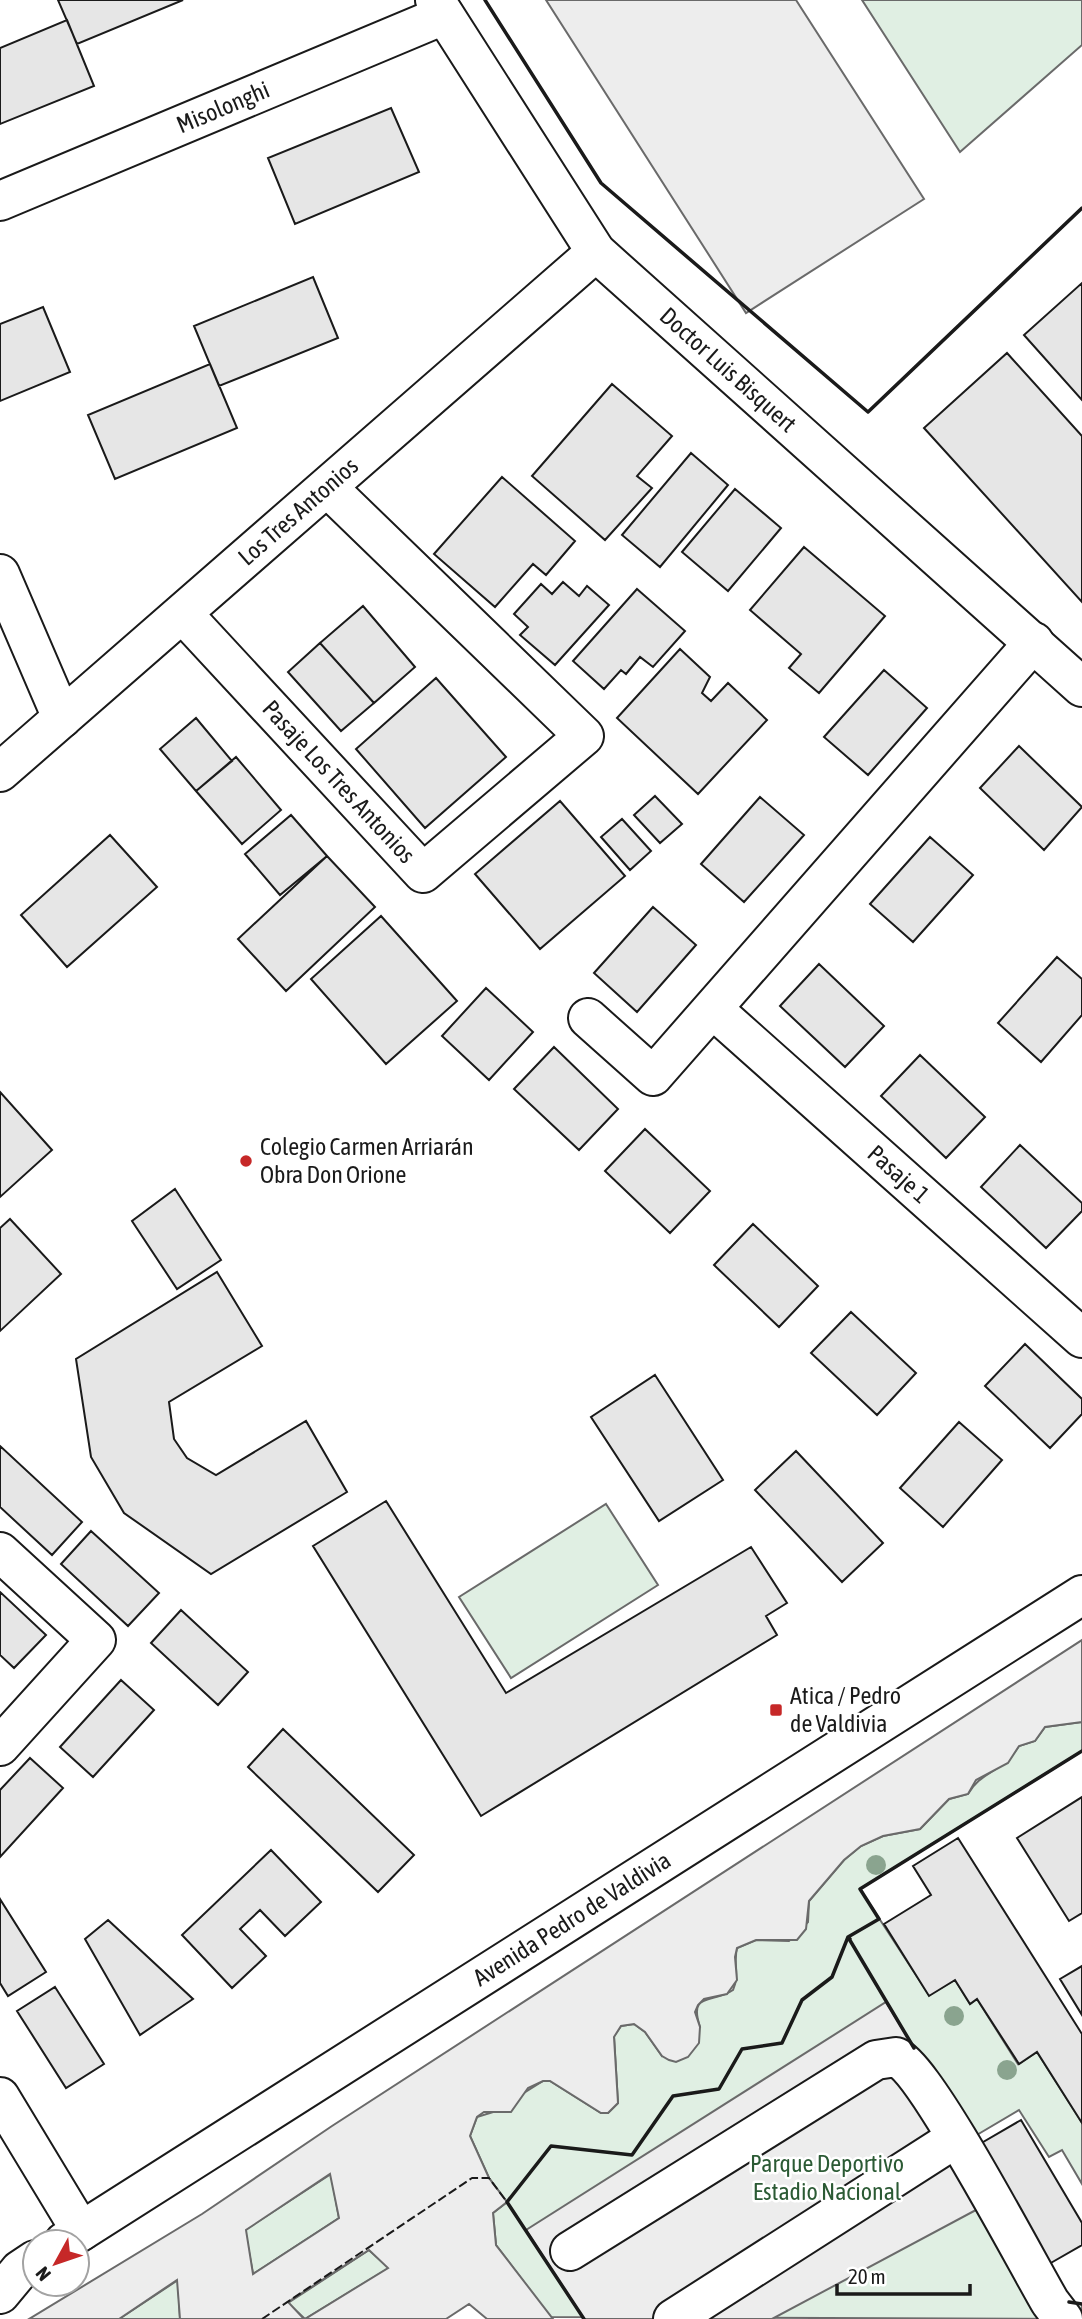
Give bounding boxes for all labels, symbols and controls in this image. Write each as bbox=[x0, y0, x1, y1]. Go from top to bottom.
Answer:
street label: Misolonghi bbox=[173, 76, 273, 138]
street label: Doctor Luis Bisquert bbox=[655, 302, 802, 438]
street label: Los Tres Antonios bbox=[233, 452, 363, 571]
street label: Pasaje Los Tres Antonios bbox=[257, 695, 421, 868]
place label: Colegio Carmen Arriarán Obra Don Orione bbox=[260, 1133, 474, 1188]
street label: Pasaje 1 bbox=[862, 1140, 935, 1208]
marker: Colegio Carmen Arriarán Obra Don Orione bbox=[238, 1153, 254, 1169]
place label: Atica / Pedro de Valdivia bbox=[790, 1682, 901, 1737]
marker: Atica / Pedro de Valdivia bbox=[768, 1702, 784, 1718]
street label: Avenida Pedro de Valdivia bbox=[468, 1846, 675, 1991]
park label: Parque Deportivo Estadio Nacional bbox=[750, 2150, 904, 2205]
north arrow bbox=[21, 2228, 91, 2298]
scale bar bbox=[837, 2252, 970, 2296]
text: N bbox=[31, 2263, 55, 2285]
text: 20 m bbox=[848, 2264, 886, 2288]

